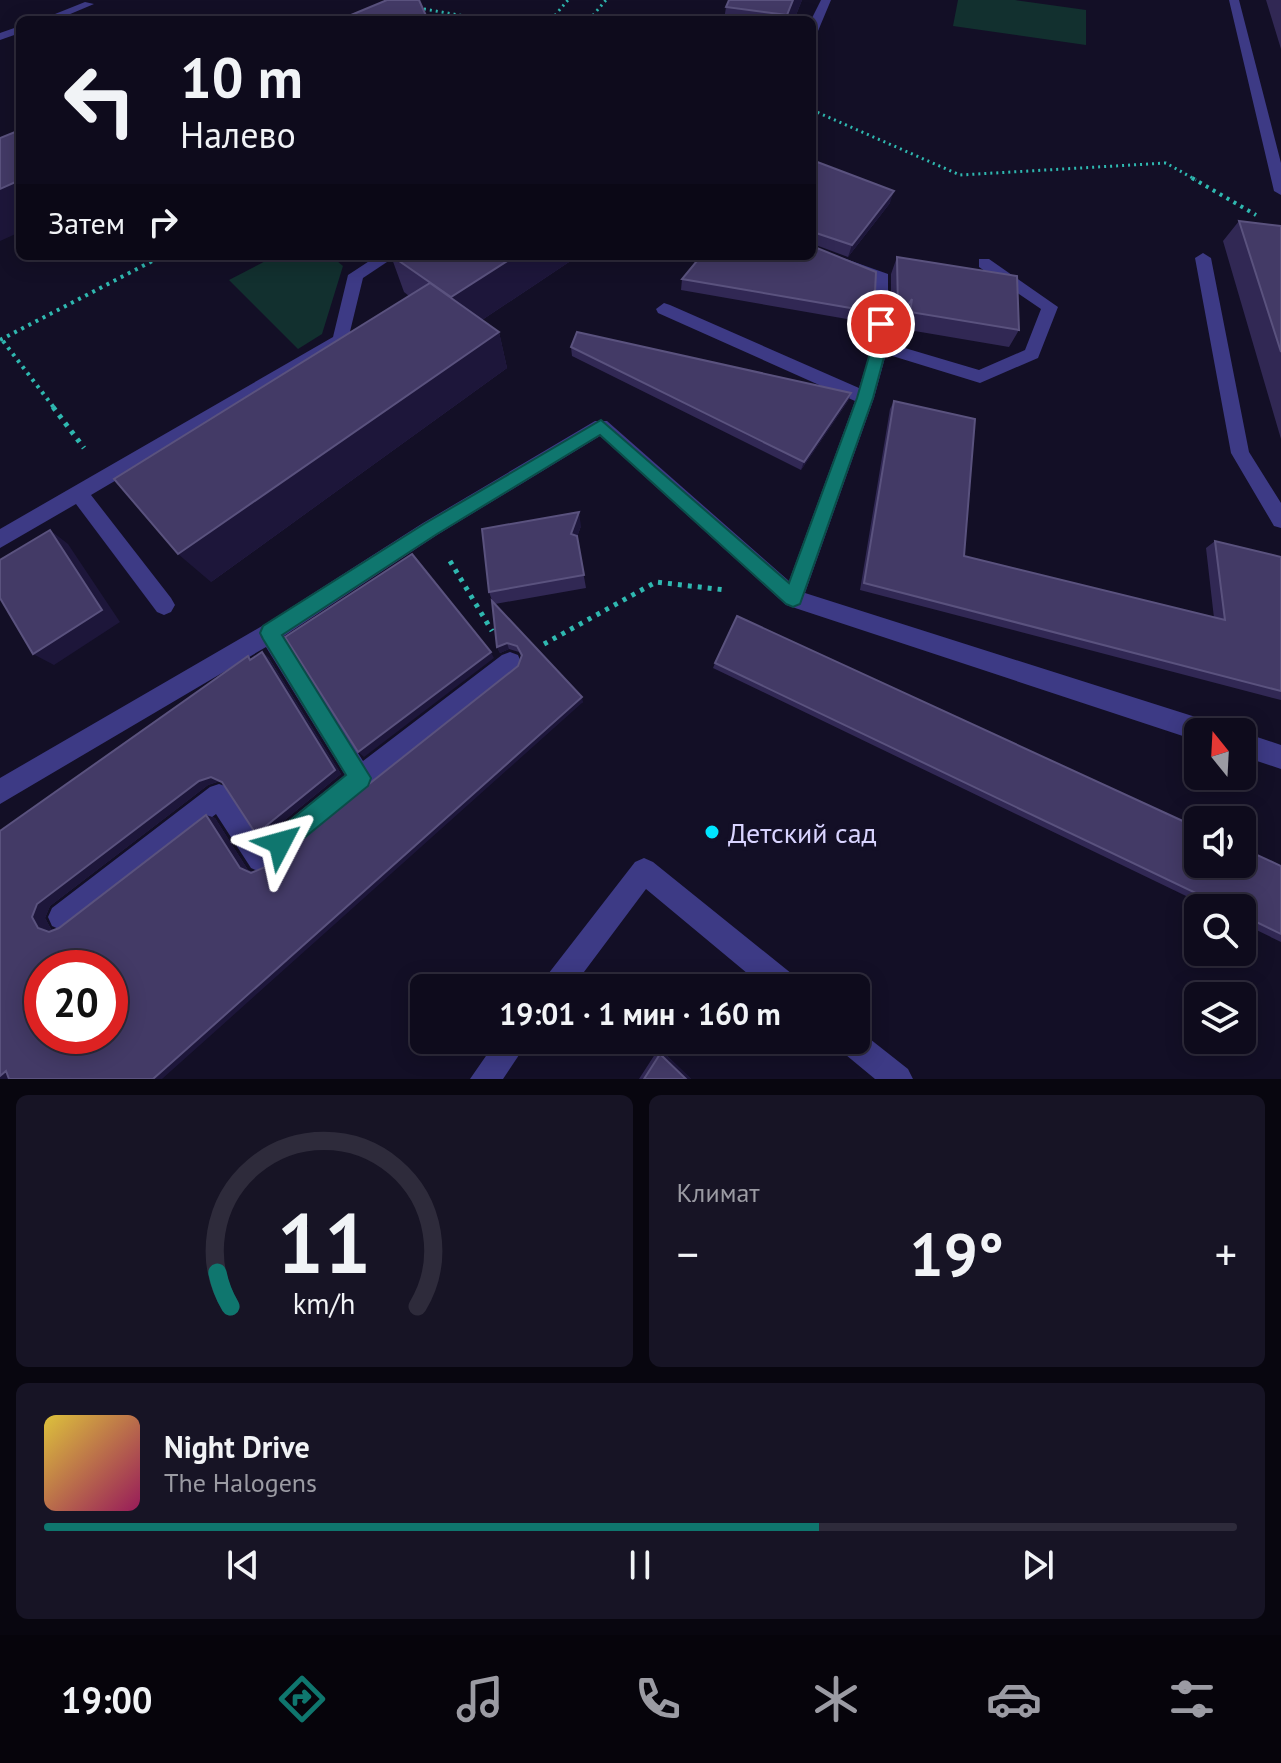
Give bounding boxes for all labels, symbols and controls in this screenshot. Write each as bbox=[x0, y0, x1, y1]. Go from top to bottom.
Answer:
text: 10 m bbox=[180, 41, 303, 113]
icon: left bbox=[48, 48, 152, 152]
text: Налево bbox=[180, 111, 296, 158]
icon: right bbox=[141, 200, 185, 244]
text: Затем bbox=[48, 203, 125, 242]
pin bbox=[847, 290, 915, 358]
icon: arrive bbox=[859, 302, 903, 346]
north arrow bbox=[1184, 718, 1256, 790]
map controls bbox=[1184, 718, 1256, 1054]
position arrow bbox=[238, 801, 322, 885]
button: sound bbox=[1184, 806, 1256, 878]
place label: Детский сад bbox=[728, 814, 877, 851]
marker: Детский сад bbox=[703, 823, 721, 841]
button: search bbox=[1184, 894, 1256, 966]
speed limit sign: 20 bbox=[24, 950, 128, 1054]
button: layers bbox=[1184, 982, 1256, 1054]
text: 19:01 · 1 мин · 160 m bbox=[499, 994, 781, 1033]
text: Климат bbox=[677, 1176, 760, 1209]
text: 11 bbox=[277, 1188, 371, 1296]
text: 19° bbox=[910, 1215, 1004, 1293]
text: − bbox=[677, 1225, 699, 1282]
text: + bbox=[1215, 1225, 1237, 1282]
text: km/h bbox=[293, 1285, 356, 1322]
text: Night Drive bbox=[164, 1427, 310, 1466]
text: The Halogens bbox=[164, 1466, 317, 1499]
icon: previous bbox=[221, 1543, 265, 1587]
icon: pause bbox=[618, 1543, 662, 1587]
icon: next bbox=[1016, 1543, 1060, 1587]
icon: directions bbox=[274, 1671, 330, 1727]
icon: music bbox=[452, 1671, 508, 1727]
icon: phone bbox=[630, 1671, 686, 1727]
icon: climate bbox=[808, 1671, 864, 1727]
icon: car bbox=[986, 1671, 1042, 1727]
icon: filters bbox=[1164, 1671, 1220, 1727]
text: 19:00 bbox=[61, 1676, 152, 1723]

